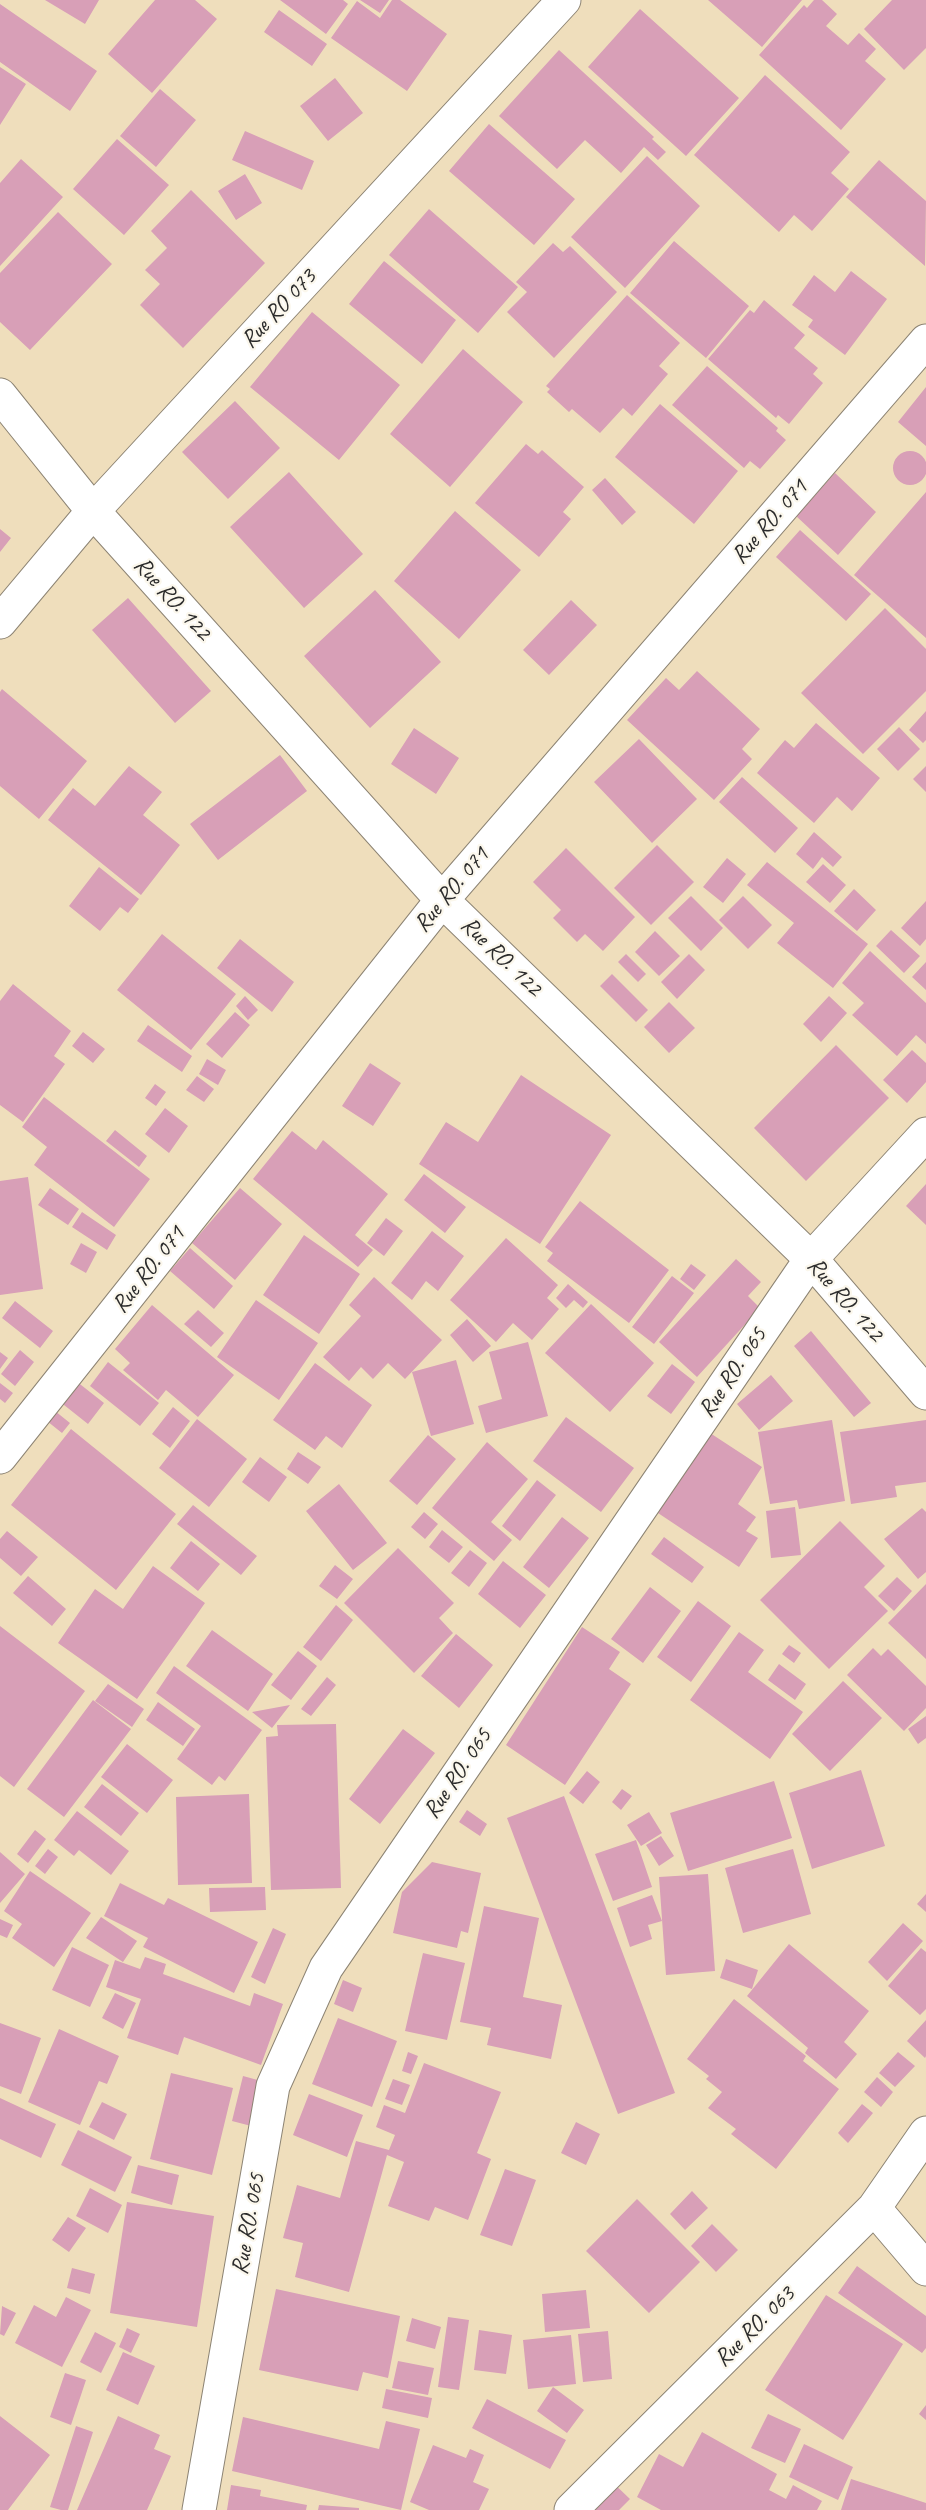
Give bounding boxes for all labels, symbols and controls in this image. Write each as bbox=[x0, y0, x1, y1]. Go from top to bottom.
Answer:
street label: Rue RO 073 bbox=[235, 264, 323, 354]
street label: Rue RO. 071 bbox=[726, 474, 814, 570]
street label: Rue RO. 122 bbox=[127, 551, 217, 647]
street label: Rue RO. 071 bbox=[408, 842, 496, 938]
street label: Rue RO. 122 bbox=[454, 911, 548, 1003]
street label: Rue RO. 071 bbox=[106, 1221, 192, 1319]
street label: Rue RO. 122 bbox=[801, 1252, 889, 1348]
street label: Rue RO. 065 bbox=[692, 1323, 774, 1423]
street label: Rue RO. 065 bbox=[417, 1724, 499, 1824]
street label: Rue RO. 065 bbox=[226, 2171, 272, 2277]
street label: Rue RO. 063 bbox=[709, 2281, 801, 2373]

